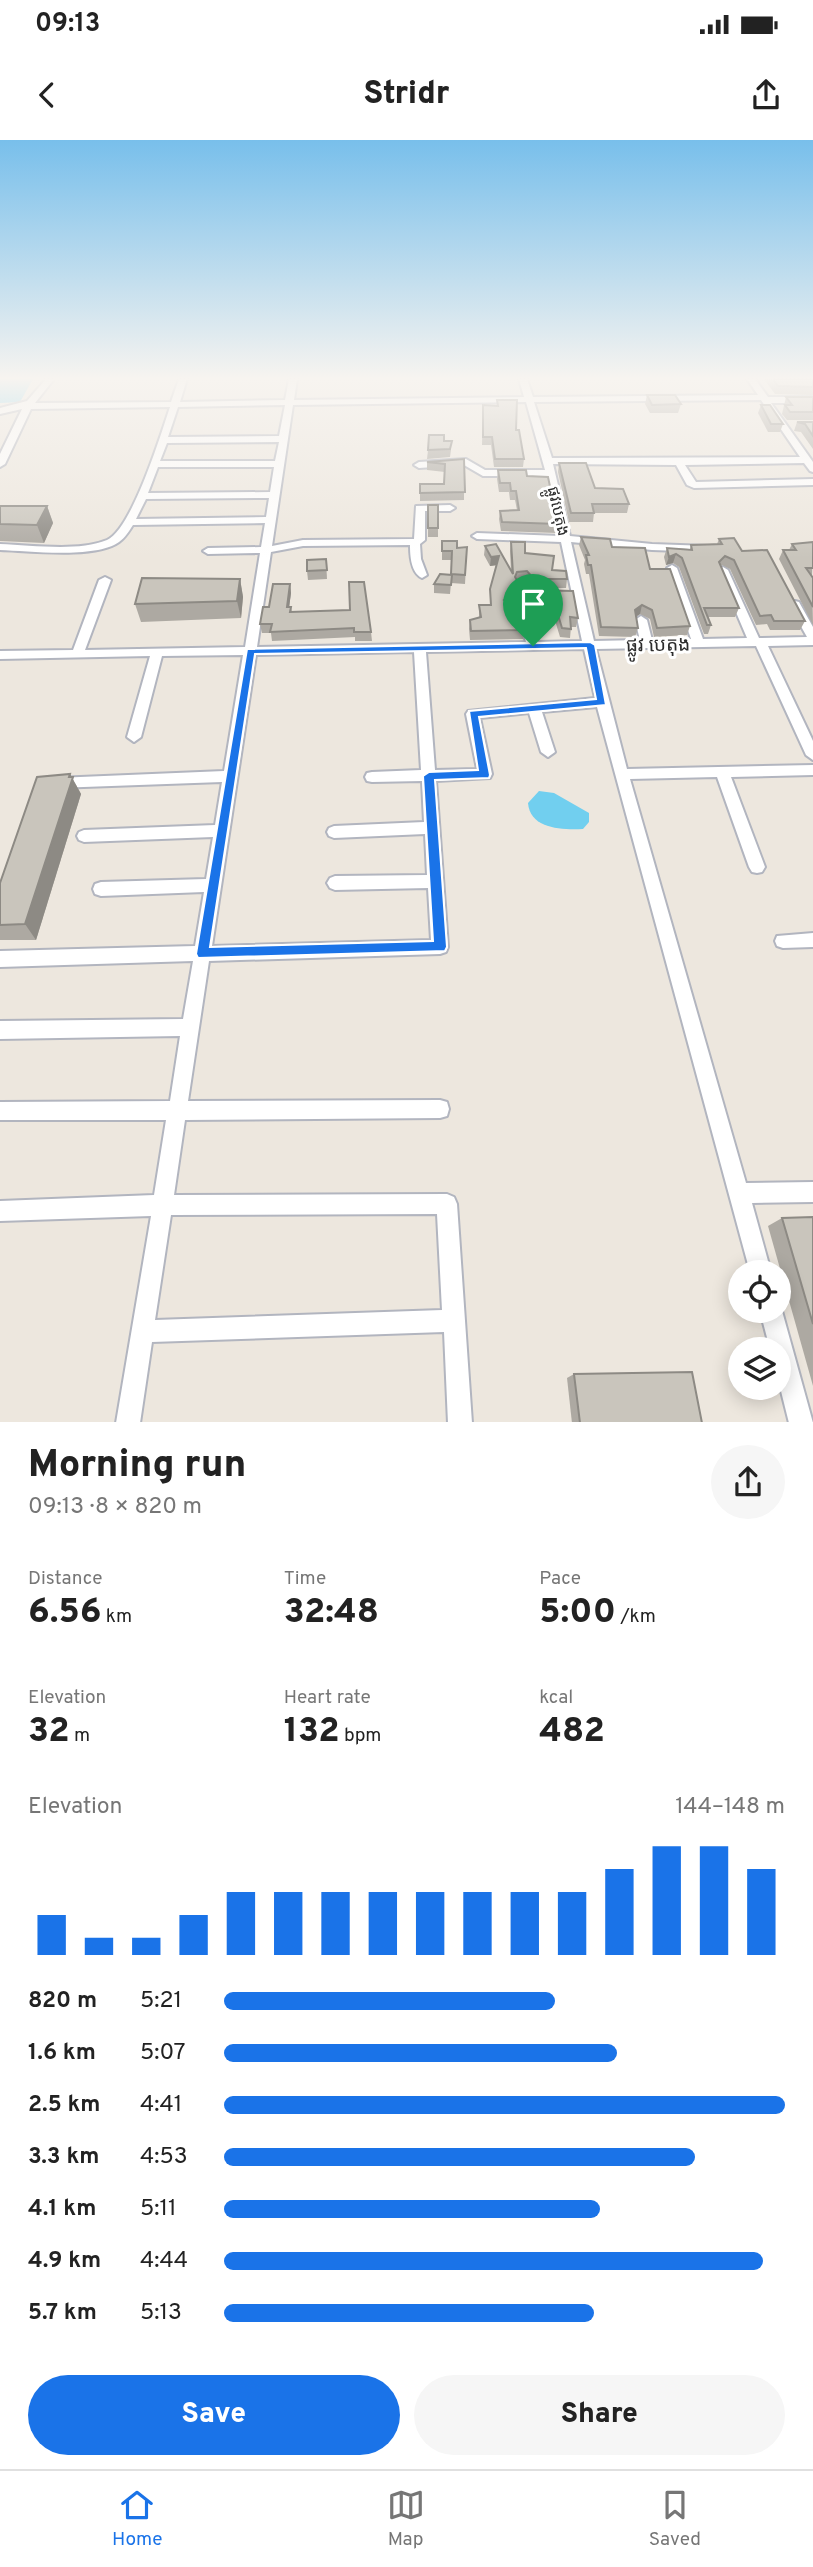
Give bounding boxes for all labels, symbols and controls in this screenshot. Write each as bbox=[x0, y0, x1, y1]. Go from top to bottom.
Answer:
text: 09:13 bbox=[35, 8, 100, 41]
text: Stridr bbox=[364, 75, 449, 115]
icon: back bbox=[28, 76, 66, 114]
icon: share bbox=[747, 76, 785, 114]
street label: ផ្លូវបេតុង bbox=[539, 485, 572, 539]
pin bbox=[503, 574, 563, 646]
icon: arrive bbox=[514, 585, 552, 623]
street label: ផ្លូវ បេតុង bbox=[626, 633, 691, 662]
map controls bbox=[728, 1260, 791, 1400]
button: locate bbox=[728, 1260, 791, 1323]
button: layers bbox=[728, 1337, 791, 1400]
text: Morning run bbox=[28, 1442, 246, 1491]
button: share bbox=[711, 1445, 785, 1519]
text: 09:13 · 8 × 820 m bbox=[28, 1493, 202, 1522]
text: Distance bbox=[28, 1567, 103, 1591]
text: Time bbox=[284, 1567, 326, 1591]
text: Pace bbox=[539, 1567, 581, 1591]
text: 6.56 bbox=[28, 1591, 101, 1635]
text: 32:48 bbox=[284, 1591, 379, 1635]
text: 5:00 bbox=[539, 1591, 616, 1635]
text: km bbox=[101, 1605, 132, 1629]
text: /km bbox=[616, 1605, 656, 1629]
text: Elevation bbox=[28, 1686, 106, 1710]
text: Heart rate bbox=[284, 1686, 371, 1710]
text: kcal bbox=[539, 1686, 573, 1710]
text: 32 bbox=[28, 1710, 70, 1754]
text: 132 bbox=[284, 1710, 340, 1754]
text: 482 bbox=[539, 1710, 605, 1754]
text: m bbox=[70, 1724, 90, 1748]
text: bpm bbox=[340, 1724, 381, 1748]
text: Elevation bbox=[28, 1793, 123, 1822]
text: 144–148 m bbox=[675, 1793, 785, 1822]
text: 820 m bbox=[28, 1987, 97, 2016]
text: 5:21 bbox=[140, 1987, 182, 2016]
text: 1.6 km bbox=[28, 2039, 96, 2068]
text: 5:07 bbox=[140, 2039, 186, 2068]
text: 2.5 km bbox=[28, 2091, 101, 2120]
text: 4:41 bbox=[140, 2091, 182, 2120]
text: 3.3 km bbox=[28, 2143, 99, 2172]
text: 4:53 bbox=[140, 2143, 188, 2172]
text: 4.1 km bbox=[28, 2195, 96, 2224]
text: 5:11 bbox=[140, 2195, 177, 2224]
text: 4.9 km bbox=[28, 2247, 101, 2276]
text: 4:44 bbox=[140, 2247, 188, 2276]
text: 5.7 km bbox=[28, 2299, 97, 2328]
text: 5:13 bbox=[140, 2299, 182, 2328]
button: Save bbox=[28, 2375, 400, 2455]
button: Share bbox=[414, 2375, 785, 2455]
tab: Home bbox=[112, 2486, 163, 2552]
tab: Map bbox=[387, 2486, 425, 2552]
tab: Saved bbox=[649, 2486, 701, 2552]

